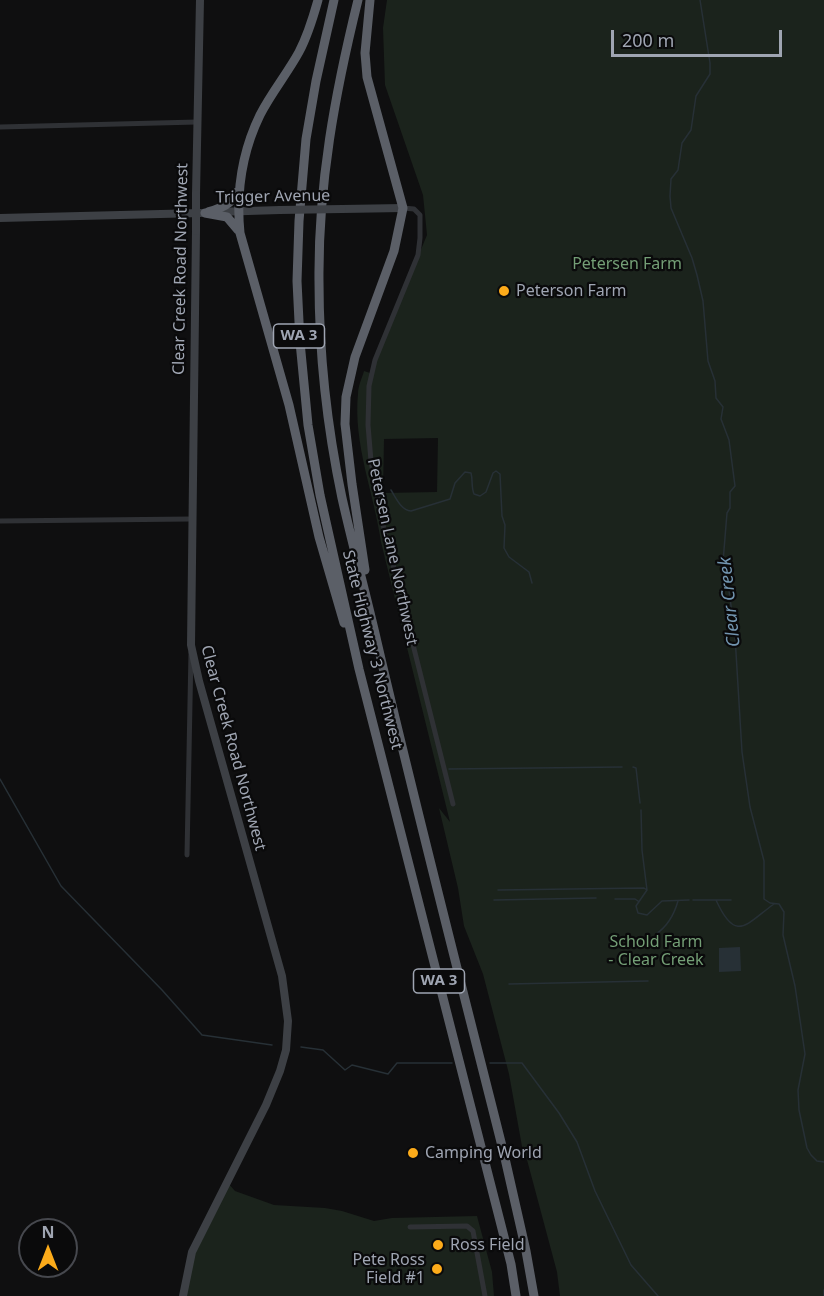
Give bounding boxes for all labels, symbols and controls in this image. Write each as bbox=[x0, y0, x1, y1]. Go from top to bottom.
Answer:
scale bar bbox=[614, 18, 785, 56]
text: 200 m bbox=[622, 28, 674, 52]
street label: Clear Creek Road Northwest bbox=[170, 163, 192, 375]
street label: Trigger Avenue bbox=[216, 186, 330, 208]
park label: Petersen Farm bbox=[572, 254, 682, 274]
place label: Peterson Farm bbox=[516, 281, 626, 301]
marker: Peterson Farm bbox=[497, 284, 511, 298]
road number: WA 3 bbox=[274, 324, 324, 348]
street label: Petersen Lane Northwest bbox=[363, 457, 421, 647]
street label: State Highway 3 Northwest bbox=[338, 548, 406, 752]
water label: Clear Creek bbox=[715, 556, 745, 648]
street label: Clear Creek Road Northwest bbox=[196, 643, 270, 853]
park label: Schold Farm - Clear Creek bbox=[608, 932, 704, 970]
road number: WA 3 bbox=[414, 969, 464, 993]
place label: Camping World bbox=[425, 1143, 542, 1163]
marker: Camping World bbox=[406, 1146, 420, 1160]
north arrow bbox=[18, 1218, 78, 1278]
text: N bbox=[41, 1221, 55, 1243]
place label: Ross Field bbox=[450, 1235, 525, 1255]
marker: Ross Field bbox=[431, 1238, 445, 1252]
place label: Pete Ross Field #1 bbox=[352, 1250, 425, 1288]
marker: Pete Ross Field #1 bbox=[430, 1262, 444, 1276]

